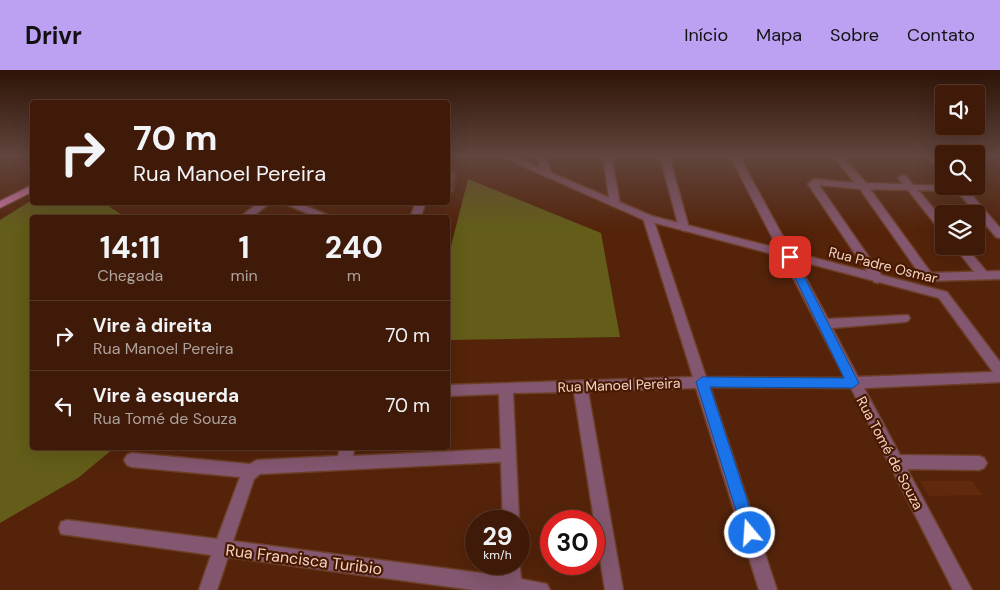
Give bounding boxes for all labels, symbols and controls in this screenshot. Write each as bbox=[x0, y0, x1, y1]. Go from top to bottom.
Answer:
text: Drivr bbox=[25, 20, 82, 51]
text: Início bbox=[684, 23, 728, 47]
text: Mapa bbox=[756, 23, 802, 47]
text: Sobre bbox=[830, 23, 879, 47]
text: Contato bbox=[907, 23, 975, 47]
map controls bbox=[935, 85, 985, 255]
button: sound bbox=[935, 85, 985, 135]
text: 70 m bbox=[133, 115, 217, 161]
icon: right bbox=[50, 120, 115, 185]
button: search bbox=[935, 145, 985, 195]
text: Rua Manoel Pereira bbox=[133, 159, 326, 188]
button: layers bbox=[935, 205, 985, 255]
text: 14:11 bbox=[100, 228, 161, 267]
text: 1 bbox=[239, 228, 250, 267]
text: 240 bbox=[325, 228, 383, 267]
pin bbox=[769, 236, 811, 278]
icon: arrive bbox=[776, 243, 804, 271]
street label: Rua Padre Osmar bbox=[827, 243, 939, 287]
text: Chegada bbox=[97, 265, 163, 286]
text: min bbox=[230, 265, 258, 286]
text: m bbox=[347, 265, 361, 286]
text: Vire à direita bbox=[93, 313, 212, 338]
icon: right bbox=[50, 322, 78, 350]
text: 70 m bbox=[385, 323, 430, 348]
text: Rua Manoel Pereira bbox=[93, 338, 233, 359]
street label: Rua Manoel Pereira bbox=[557, 374, 681, 396]
text: Vire à esquerda bbox=[93, 383, 239, 408]
icon: left bbox=[50, 392, 78, 420]
text: 70 m bbox=[385, 393, 430, 418]
street label: Rua Tomé de Souza bbox=[853, 393, 927, 513]
text: Rua Tomé de Souza bbox=[93, 408, 237, 429]
position arrow bbox=[723, 506, 775, 558]
speed limit sign: 30 bbox=[540, 510, 605, 575]
text: 29 bbox=[482, 520, 513, 553]
street label: Rua Francisca Turibio bbox=[224, 539, 383, 580]
text: km/h bbox=[483, 547, 512, 563]

